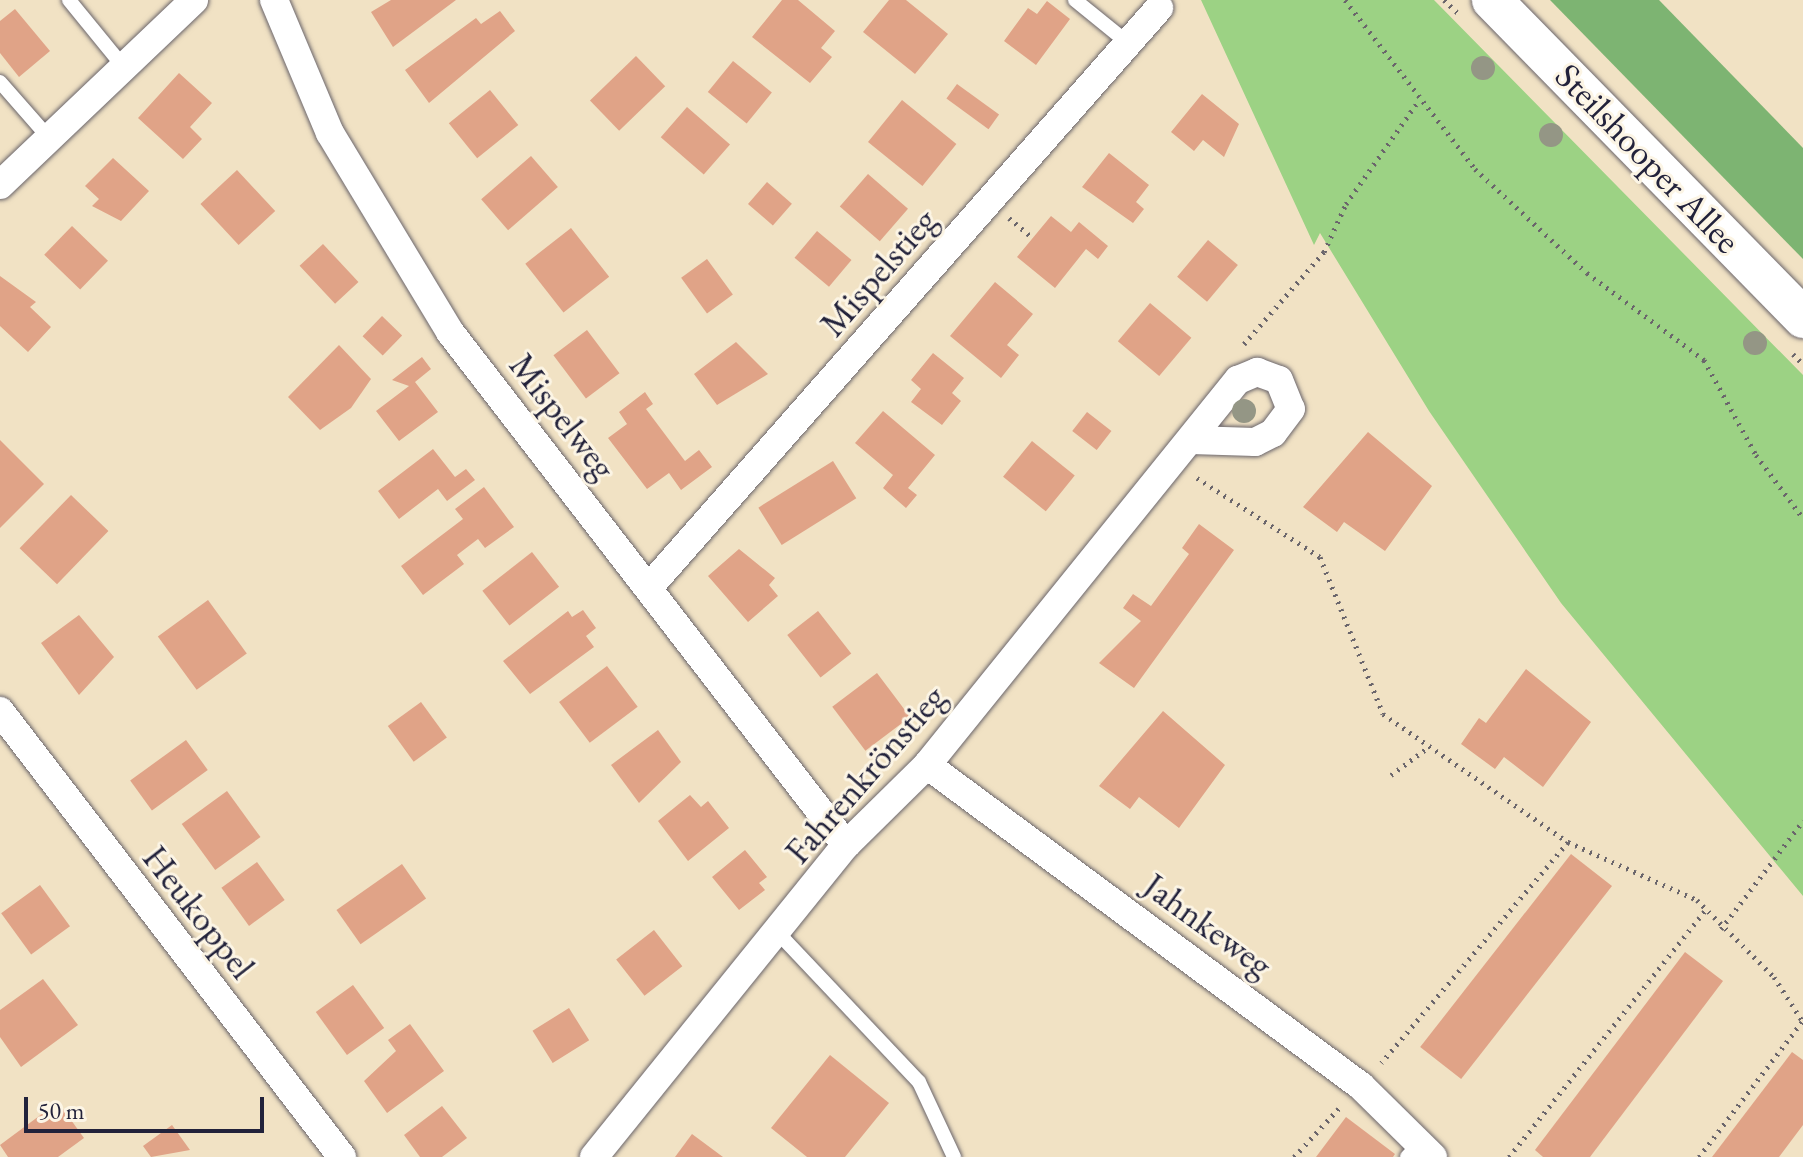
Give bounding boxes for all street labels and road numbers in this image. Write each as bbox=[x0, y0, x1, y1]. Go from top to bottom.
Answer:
street label: Steilshooper Allee bbox=[1547, 54, 1749, 262]
street label: Mispelstieg bbox=[811, 199, 945, 345]
street label: Mispelweg bbox=[501, 345, 625, 487]
street label: Fahrenkrönstieg bbox=[776, 676, 954, 872]
street label: Heukoppel bbox=[134, 837, 264, 987]
street label: Jahnkeweg bbox=[1135, 864, 1281, 986]

